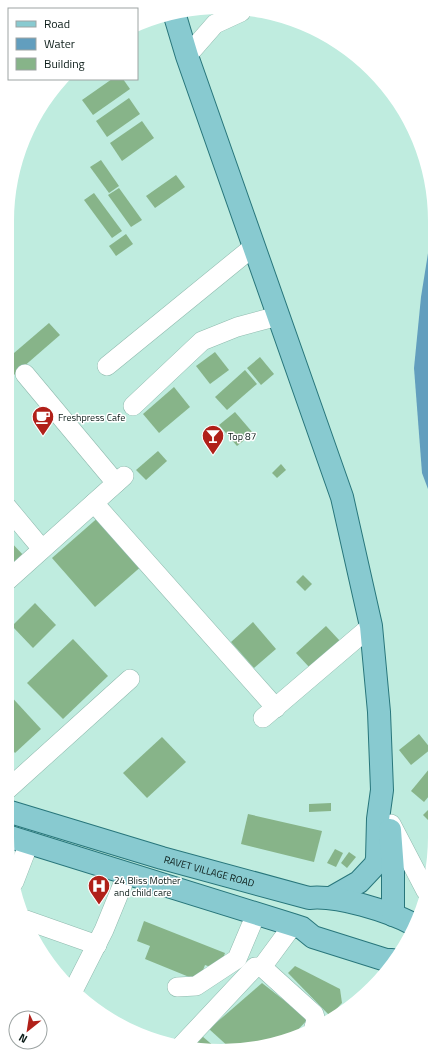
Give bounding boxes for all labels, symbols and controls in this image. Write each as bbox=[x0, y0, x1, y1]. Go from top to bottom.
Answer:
legend bbox=[8, 8, 138, 80]
text: Road bbox=[44, 14, 70, 33]
text: Water bbox=[44, 34, 75, 53]
text: Building bbox=[44, 54, 85, 73]
cafe icon: Freshpress Cafe bbox=[30, 404, 56, 437]
place label: Freshpress Cafe bbox=[58, 410, 125, 425]
bar icon: Top 87 bbox=[200, 423, 226, 456]
place label: Top 87 bbox=[228, 429, 256, 444]
street label: RAVET VILLAGE ROAD bbox=[162, 852, 256, 891]
hospital icon: 24 Bliss Mother and child care bbox=[86, 873, 112, 906]
place label: 24 Bliss Mother and child care bbox=[114, 873, 181, 900]
north arrow bbox=[8, 1010, 48, 1050]
text: N bbox=[16, 1030, 30, 1047]

